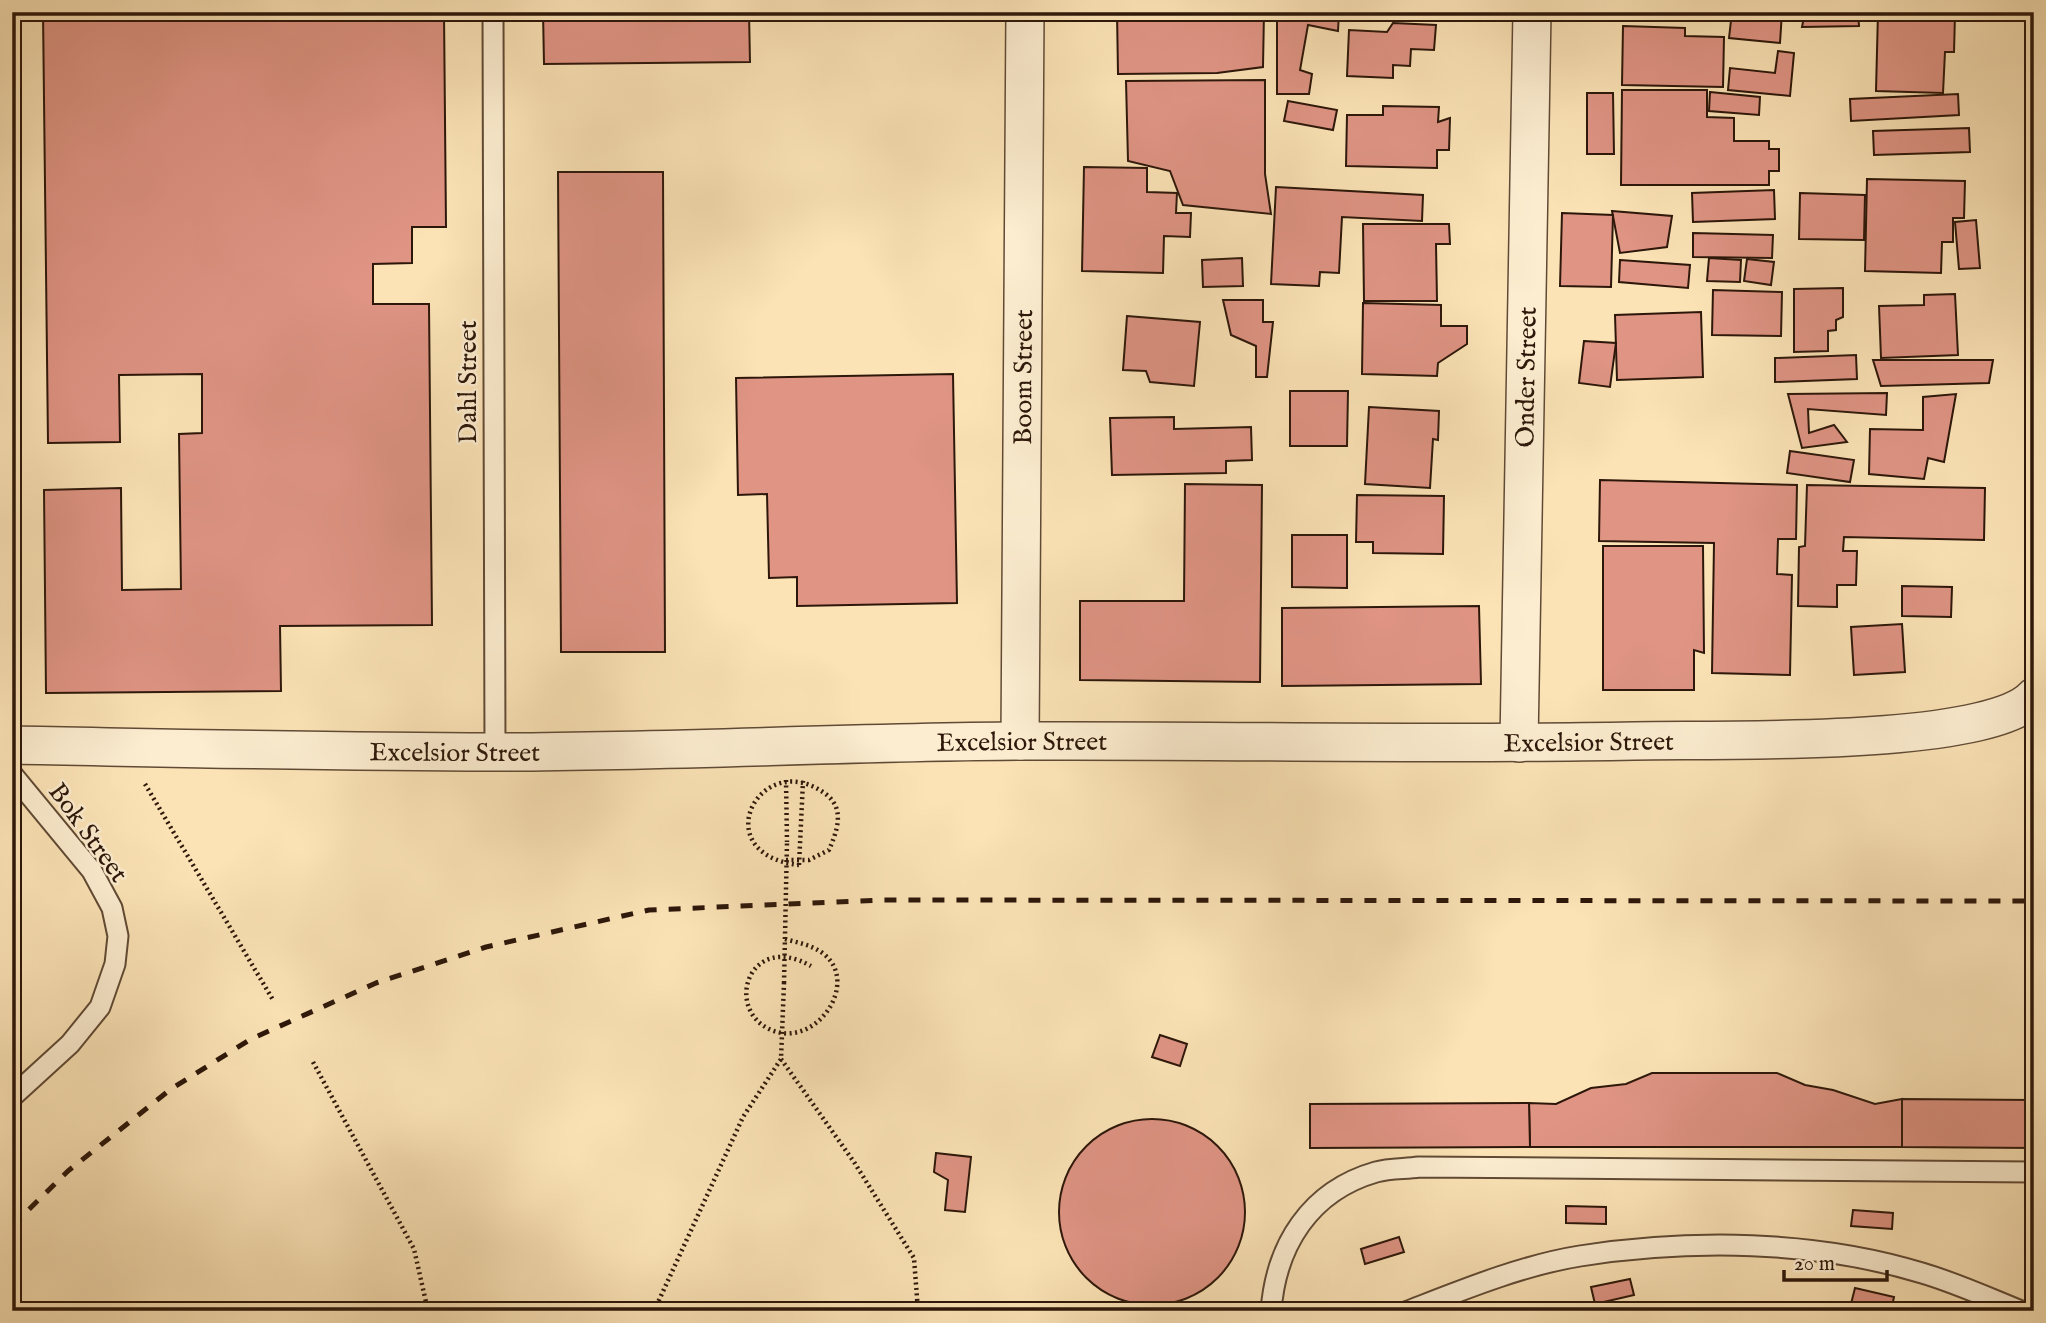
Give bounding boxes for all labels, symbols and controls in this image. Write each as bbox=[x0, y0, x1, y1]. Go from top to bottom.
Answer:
street label: Onder Street bbox=[1509, 306, 1545, 448]
street label: Boom Street bbox=[1007, 309, 1041, 445]
street label: Dahl Street bbox=[452, 320, 485, 444]
street label: Excelsior Street bbox=[936, 726, 1107, 760]
street label: Excelsior Street bbox=[1503, 726, 1674, 760]
street label: Excelsior Street bbox=[369, 736, 540, 770]
street label: Bok Street bbox=[41, 777, 135, 889]
scale bar bbox=[1784, 1239, 1887, 1283]
text: 20 m bbox=[1794, 1251, 1835, 1278]

